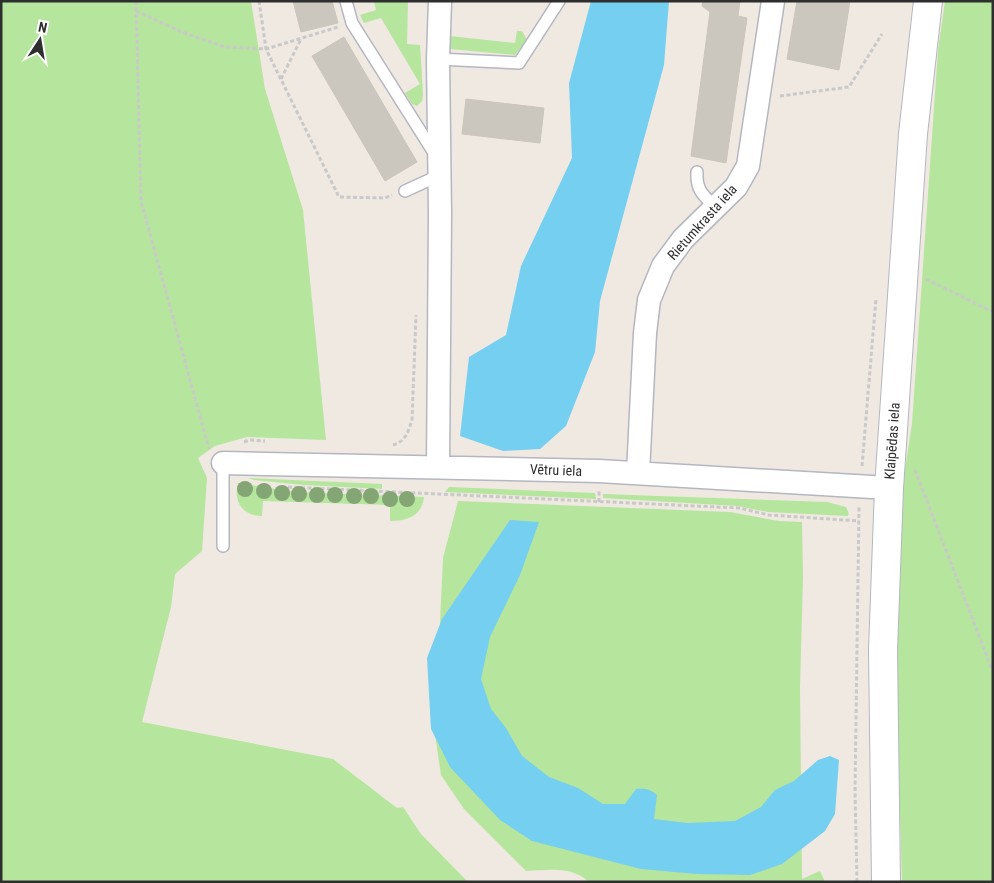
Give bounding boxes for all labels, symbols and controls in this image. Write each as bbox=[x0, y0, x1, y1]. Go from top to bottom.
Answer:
north arrow bbox=[15, 15, 65, 65]
text: N bbox=[37, 19, 49, 36]
street label: Rietumkrasta iela bbox=[664, 181, 740, 263]
street label: Klaipēdas iela bbox=[881, 402, 903, 480]
street label: Vētru iela bbox=[530, 461, 582, 479]

